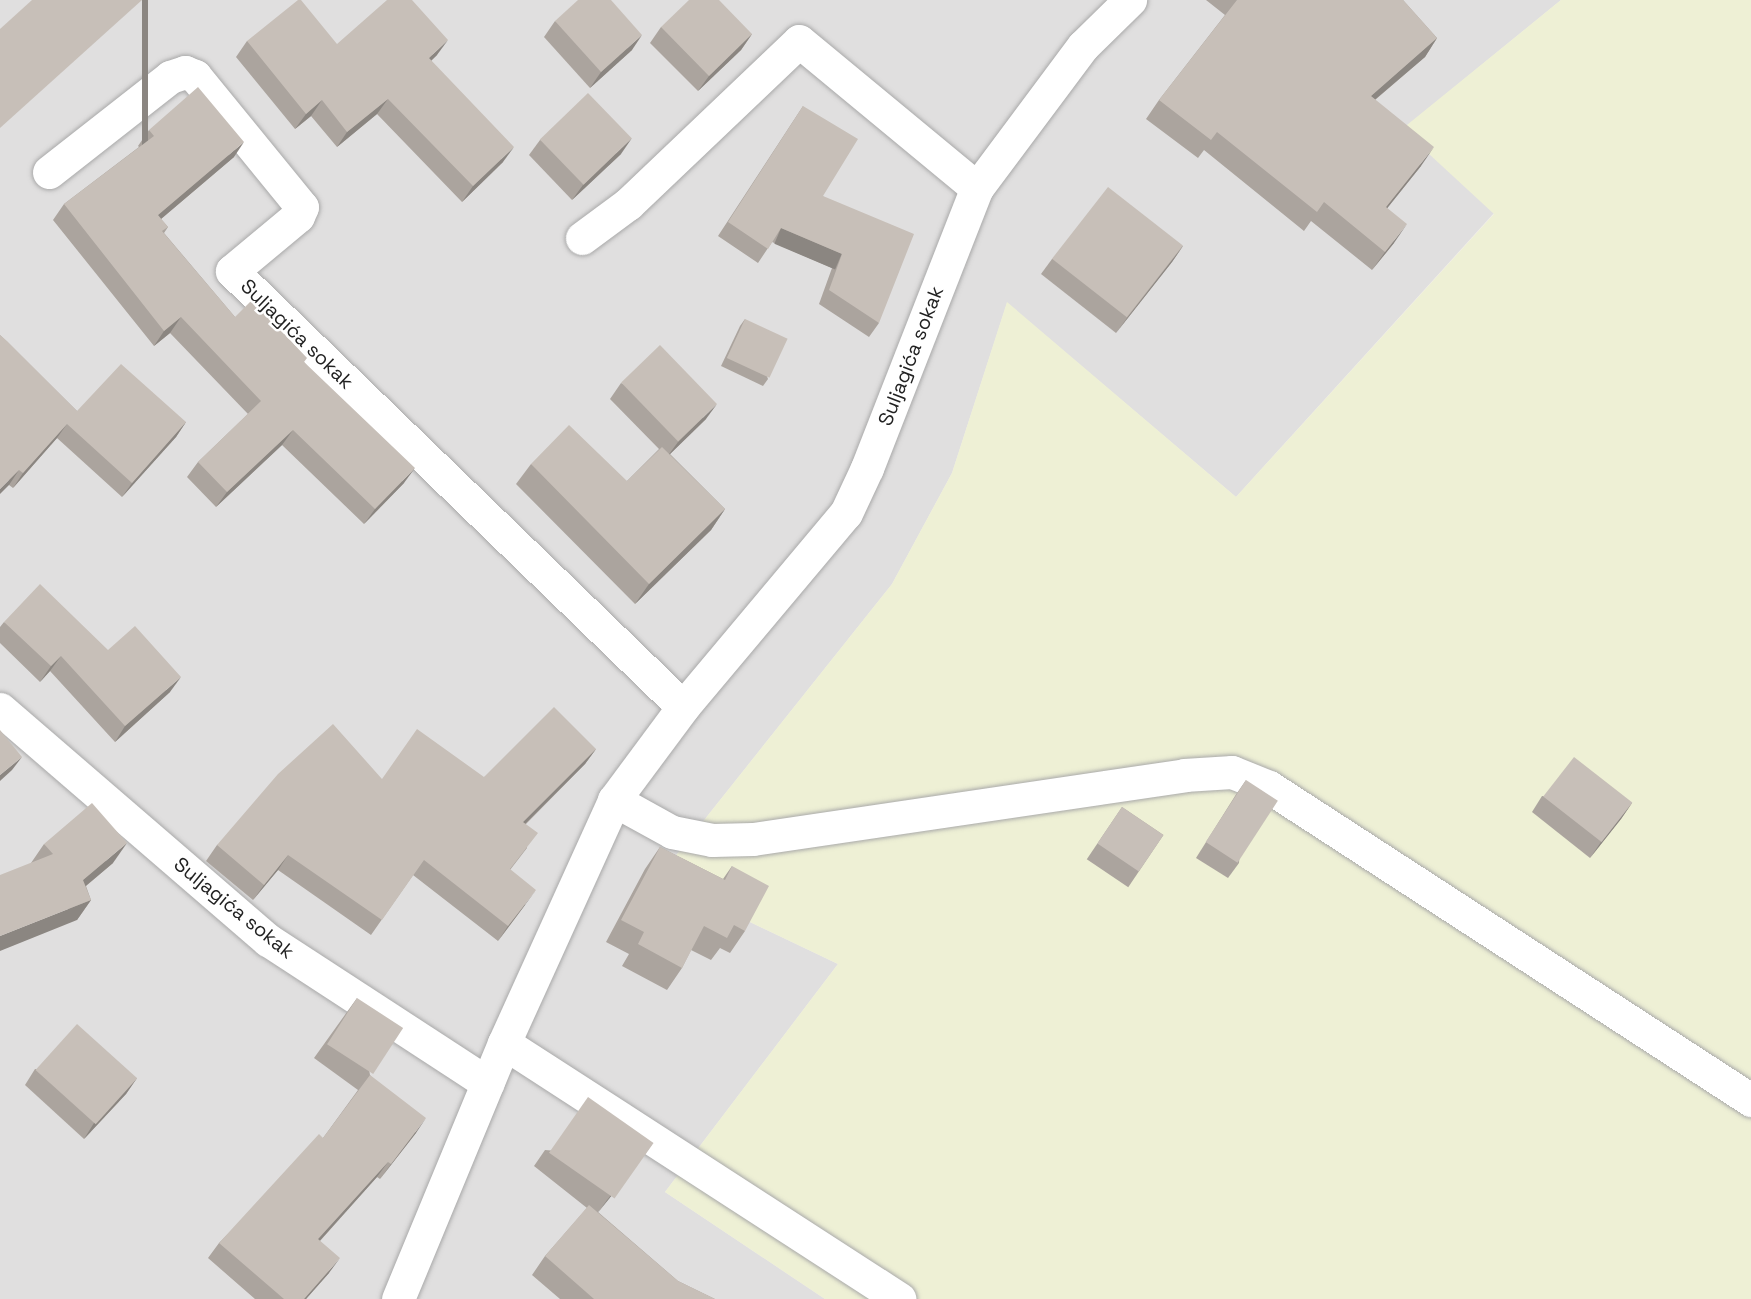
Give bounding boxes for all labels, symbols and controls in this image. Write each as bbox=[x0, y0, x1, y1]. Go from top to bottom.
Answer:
street label: Suljagića sokak bbox=[236, 274, 358, 394]
street label: Suljagića sokak bbox=[873, 283, 949, 429]
street label: Suljagića sokak bbox=[169, 852, 299, 964]

